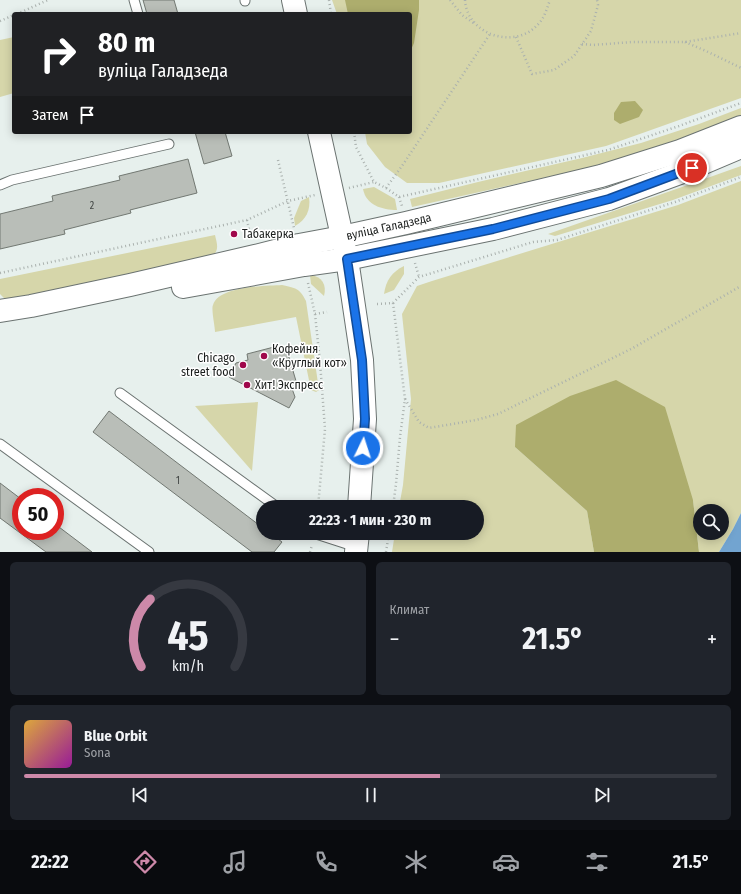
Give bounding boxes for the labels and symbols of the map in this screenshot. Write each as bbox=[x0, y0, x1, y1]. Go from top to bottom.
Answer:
pin bbox=[675, 151, 709, 185]
house number: 2 bbox=[90, 200, 95, 212]
street label: вуліца Галадзеда bbox=[345, 210, 433, 243]
place label: Табакерка bbox=[242, 227, 294, 241]
marker: Табакерка bbox=[229, 229, 239, 239]
place label: Кофейня «Круглый кот» bbox=[272, 342, 347, 370]
place label: Chicago street food bbox=[181, 351, 235, 379]
marker: Кофейня «Круглый кот» bbox=[259, 351, 269, 361]
marker: Chicago street food bbox=[238, 360, 248, 370]
place label: Хит! Экспресс bbox=[255, 378, 323, 392]
marker: Хит! Экспресс bbox=[242, 380, 252, 390]
position arrow bbox=[342, 427, 384, 469]
house number: 1 bbox=[176, 475, 180, 487]
speed limit sign: 50 bbox=[12, 488, 64, 540]

